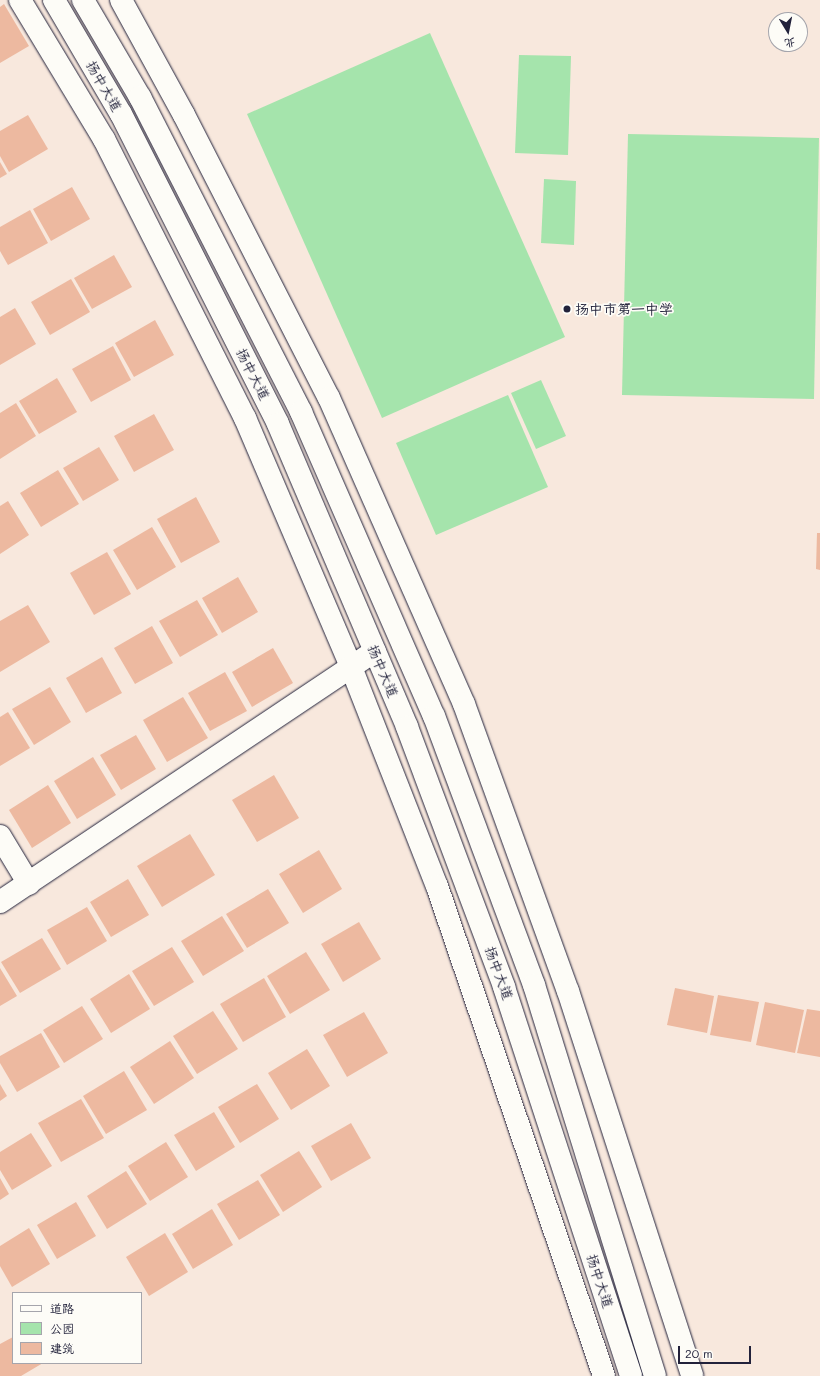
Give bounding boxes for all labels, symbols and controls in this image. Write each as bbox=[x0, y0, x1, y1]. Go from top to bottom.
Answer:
north arrow bbox=[768, 12, 808, 52]
text: 北 bbox=[783, 35, 797, 52]
street label: 扬中大道 bbox=[83, 58, 125, 114]
place label: 扬中市第一中学 bbox=[575, 301, 673, 317]
marker: 扬中市第一中学 bbox=[562, 304, 572, 314]
street label: 扬中大道 bbox=[233, 345, 273, 403]
street label: 扬中大道 bbox=[364, 642, 402, 700]
street label: 扬中大道 bbox=[482, 944, 516, 1002]
street label: 扬中大道 bbox=[583, 1252, 617, 1310]
legend bbox=[12, 1292, 142, 1364]
text: 道路 bbox=[50, 1300, 74, 1316]
text: 公园 bbox=[50, 1320, 74, 1336]
scale bar bbox=[680, 1338, 753, 1364]
text: 建筑 bbox=[50, 1340, 74, 1356]
text: 20 m bbox=[685, 1345, 713, 1361]

